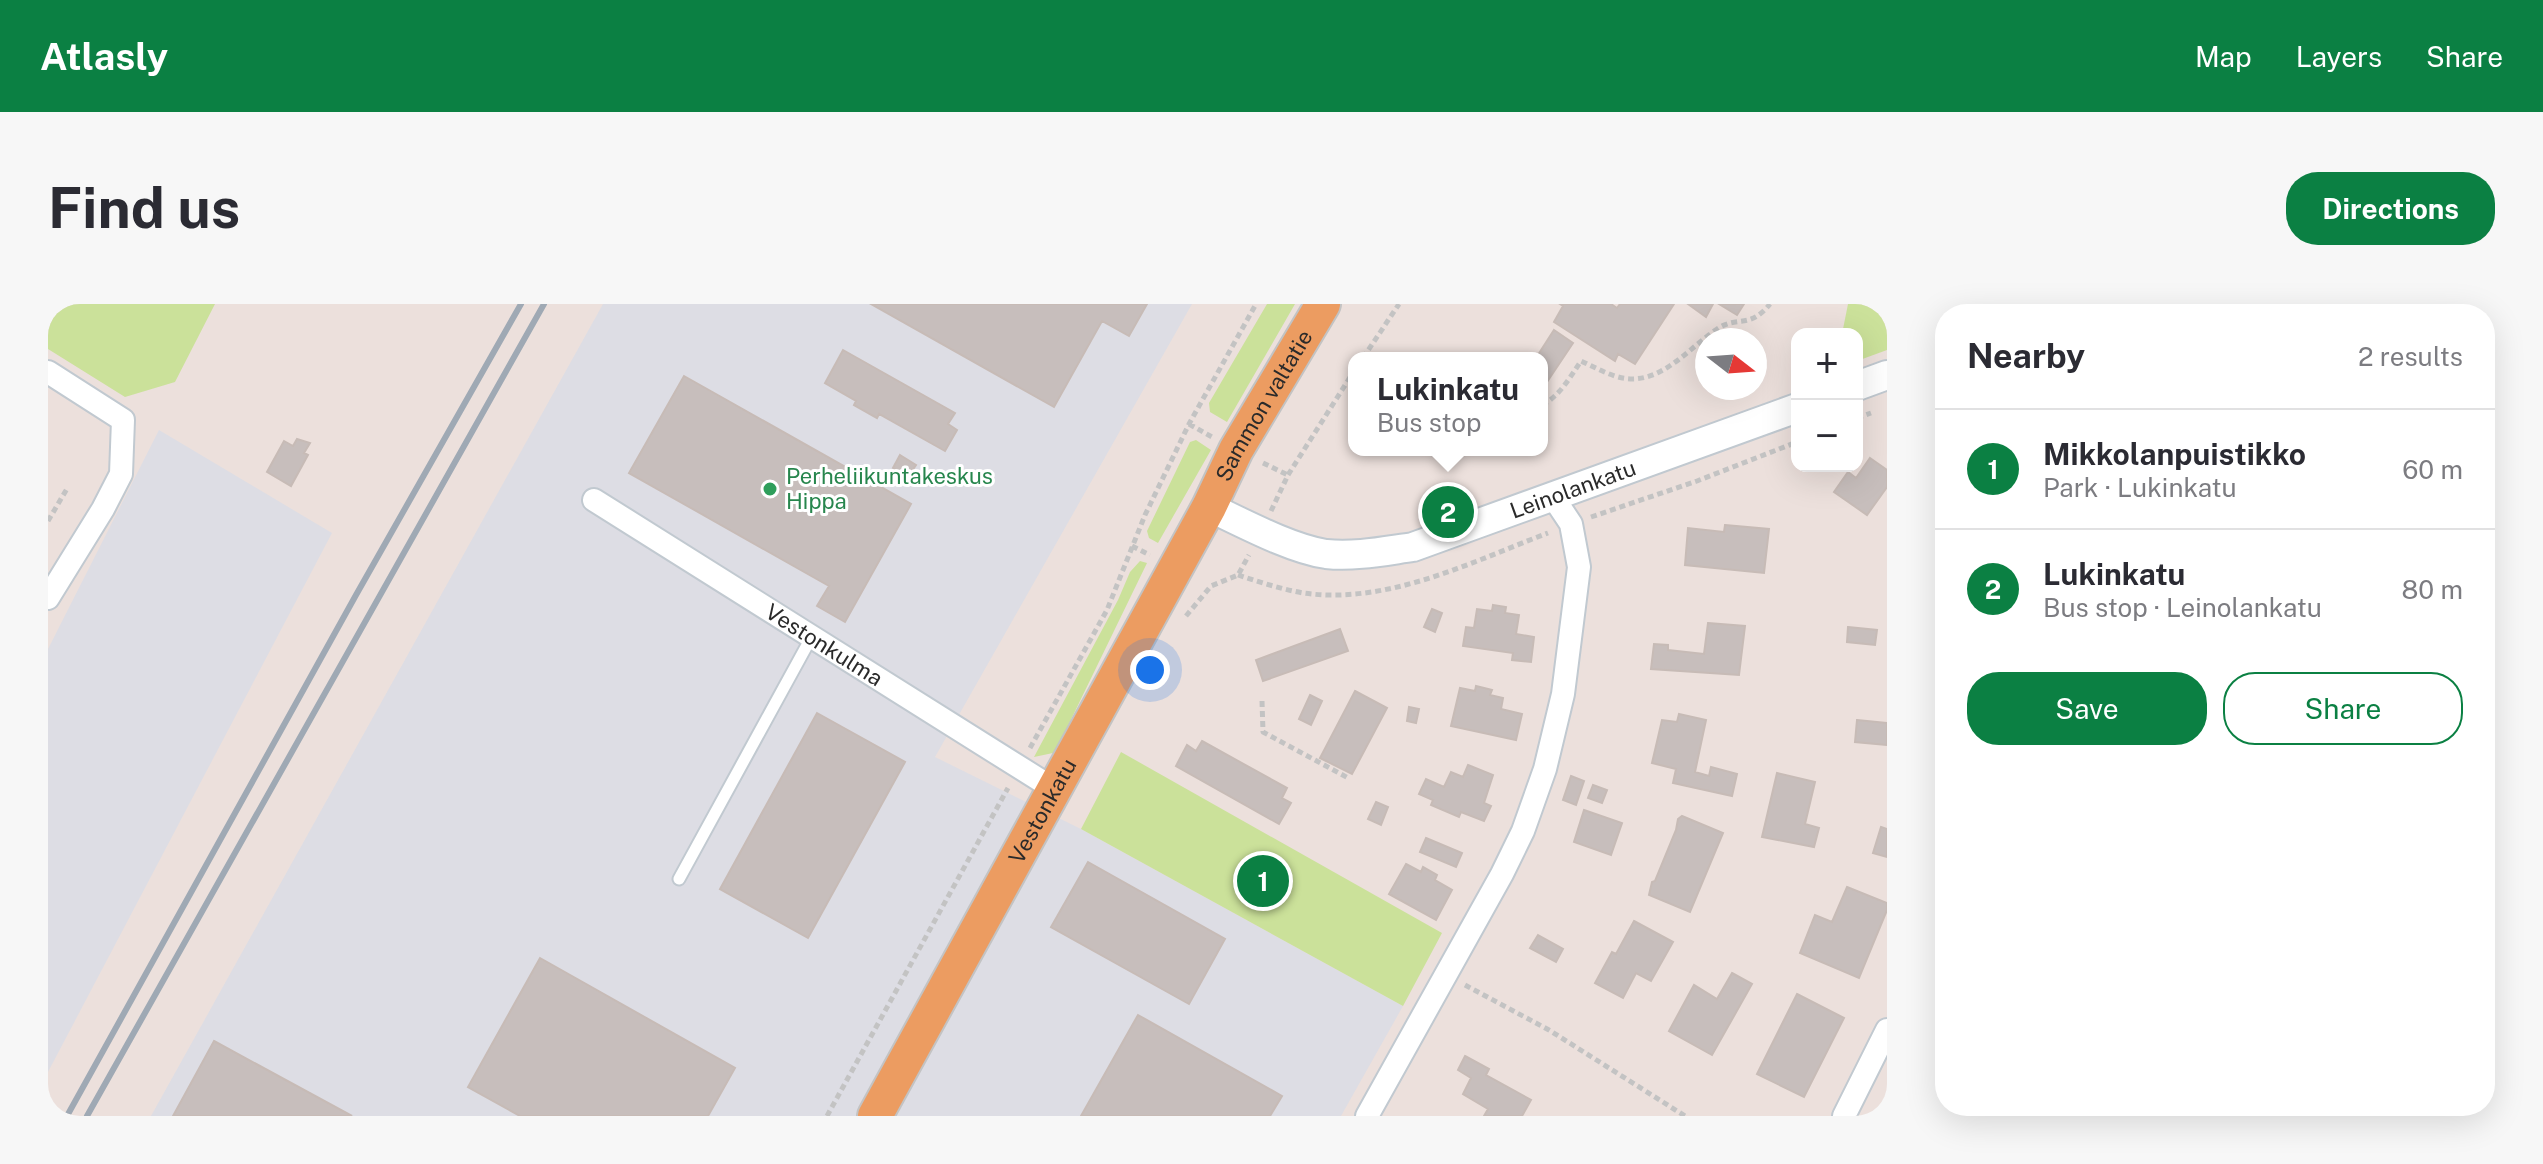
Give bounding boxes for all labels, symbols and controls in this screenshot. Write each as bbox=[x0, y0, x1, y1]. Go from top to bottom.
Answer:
text: Atlasly bbox=[40, 34, 168, 79]
text: Map bbox=[2195, 40, 2252, 73]
text: Layers bbox=[2296, 40, 2382, 73]
text: Share bbox=[2426, 40, 2503, 73]
button: Directions bbox=[2286, 172, 2495, 245]
text: Find us bbox=[48, 175, 240, 241]
street label: Sammon valtatie bbox=[1210, 325, 1318, 485]
north arrow bbox=[1695, 328, 1767, 400]
map controls bbox=[1791, 328, 1863, 472]
button: + bbox=[1791, 328, 1863, 400]
text: Nearby bbox=[1967, 336, 2085, 376]
text: 2 results bbox=[2358, 341, 2463, 372]
popup bbox=[1348, 352, 1548, 456]
text: Lukinkatu bbox=[1377, 371, 1519, 407]
button: − bbox=[1791, 400, 1863, 472]
text: Bus stop bbox=[1377, 407, 1482, 438]
text: Mikkolanpuistikko bbox=[2043, 436, 2306, 472]
street label: Leinolankatu bbox=[1506, 454, 1639, 524]
text: 1 bbox=[1987, 454, 1999, 485]
text: 60 m bbox=[2402, 454, 2463, 485]
place label: Perheliikuntakeskus Hippa bbox=[786, 463, 993, 514]
text: Park · Lukinkatu bbox=[2043, 472, 2237, 503]
marker: Perheliikuntakeskus Hippa bbox=[761, 480, 779, 498]
pin: 2 bbox=[1422, 482, 1474, 542]
text: Lukinkatu bbox=[2043, 556, 2185, 592]
text: 2 bbox=[1985, 574, 2001, 605]
text: 80 m bbox=[2402, 574, 2463, 605]
text: Bus stop · Leinolankatu bbox=[2043, 592, 2322, 623]
street label: Vestonkulma bbox=[761, 598, 888, 691]
your location bbox=[1130, 650, 1170, 690]
button: Save bbox=[1967, 672, 2207, 745]
button: Share bbox=[2223, 672, 2463, 745]
street label: Vestonkatu bbox=[1003, 754, 1082, 868]
pin: 1 bbox=[1237, 851, 1289, 911]

